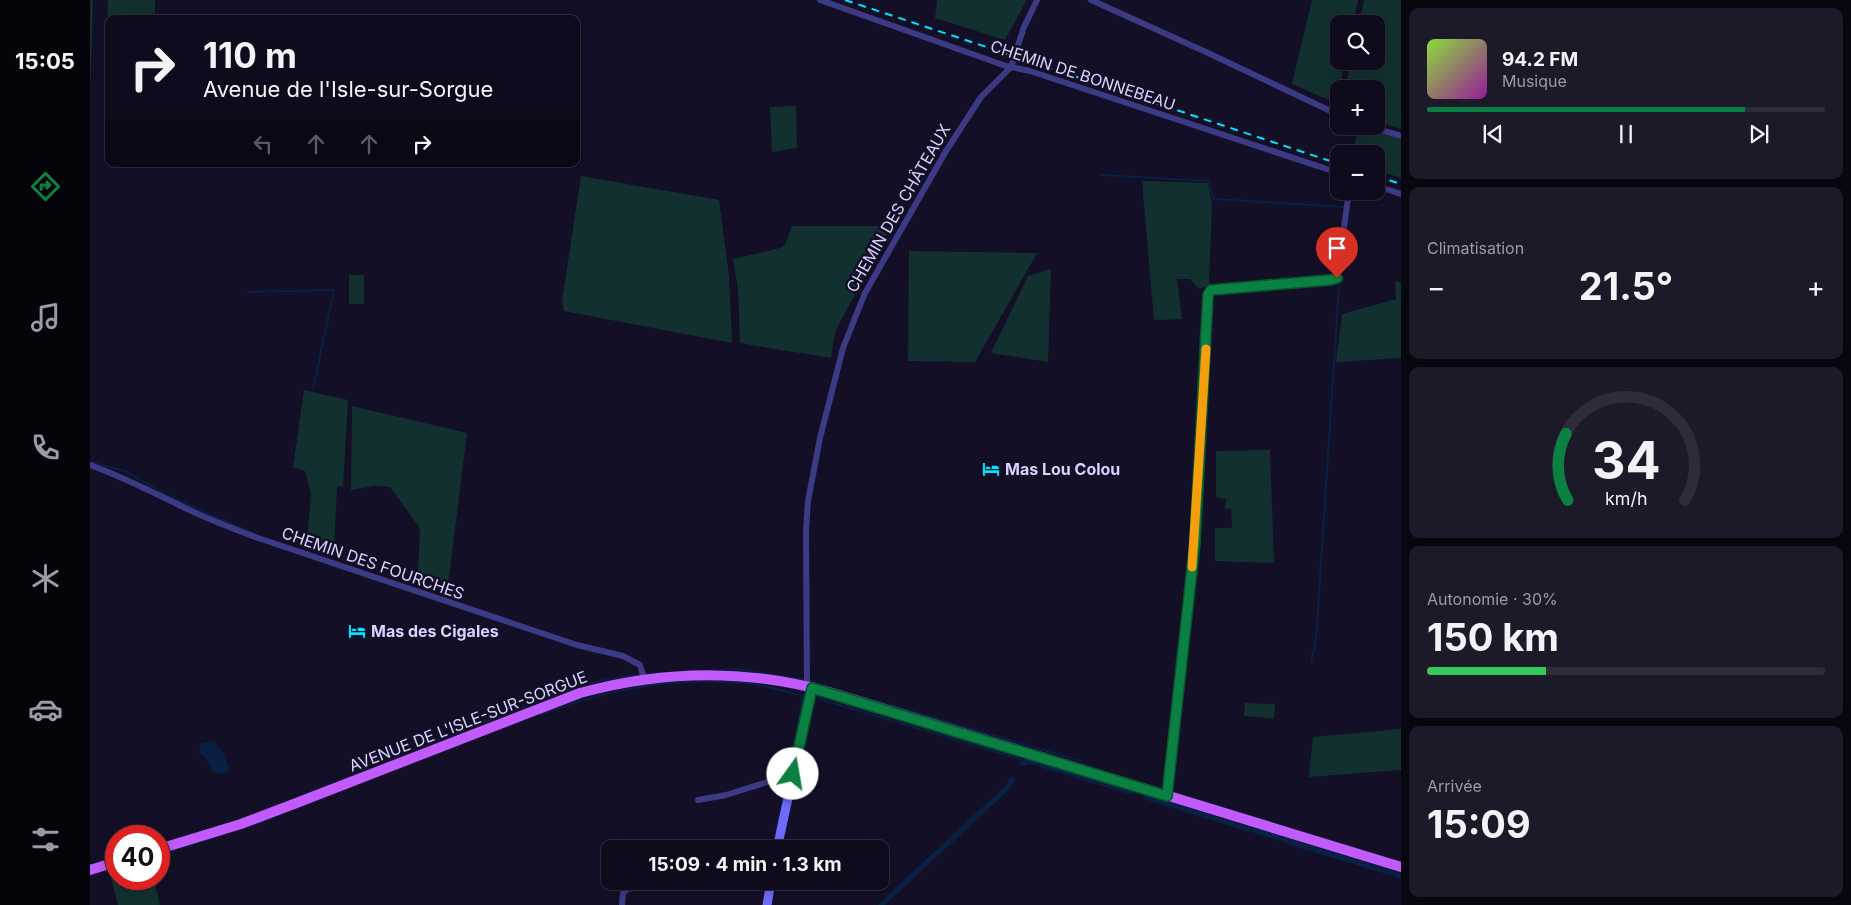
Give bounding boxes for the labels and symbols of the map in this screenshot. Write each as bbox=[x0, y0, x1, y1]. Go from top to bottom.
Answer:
street label: CHEMIN DE BONNEBEAU bbox=[988, 36, 1178, 114]
street label: CHEMIN DES CHÂTEAUX bbox=[842, 120, 954, 296]
pin bbox=[1316, 227, 1358, 278]
hotel icon: Mas Lou Colou bbox=[981, 459, 1001, 479]
place label: Mas Lou Colou bbox=[1005, 459, 1120, 479]
street label: CHEMIN DES FOURCHES bbox=[279, 522, 467, 604]
hotel icon: Mas des Cigales bbox=[347, 621, 367, 641]
place label: Mas des Cigales bbox=[371, 621, 499, 641]
street label: AVENUE DE L'ISLE-SUR-SORGUE bbox=[346, 666, 590, 776]
position arrow bbox=[766, 747, 818, 799]
speed limit sign: 40 bbox=[105, 825, 170, 890]

